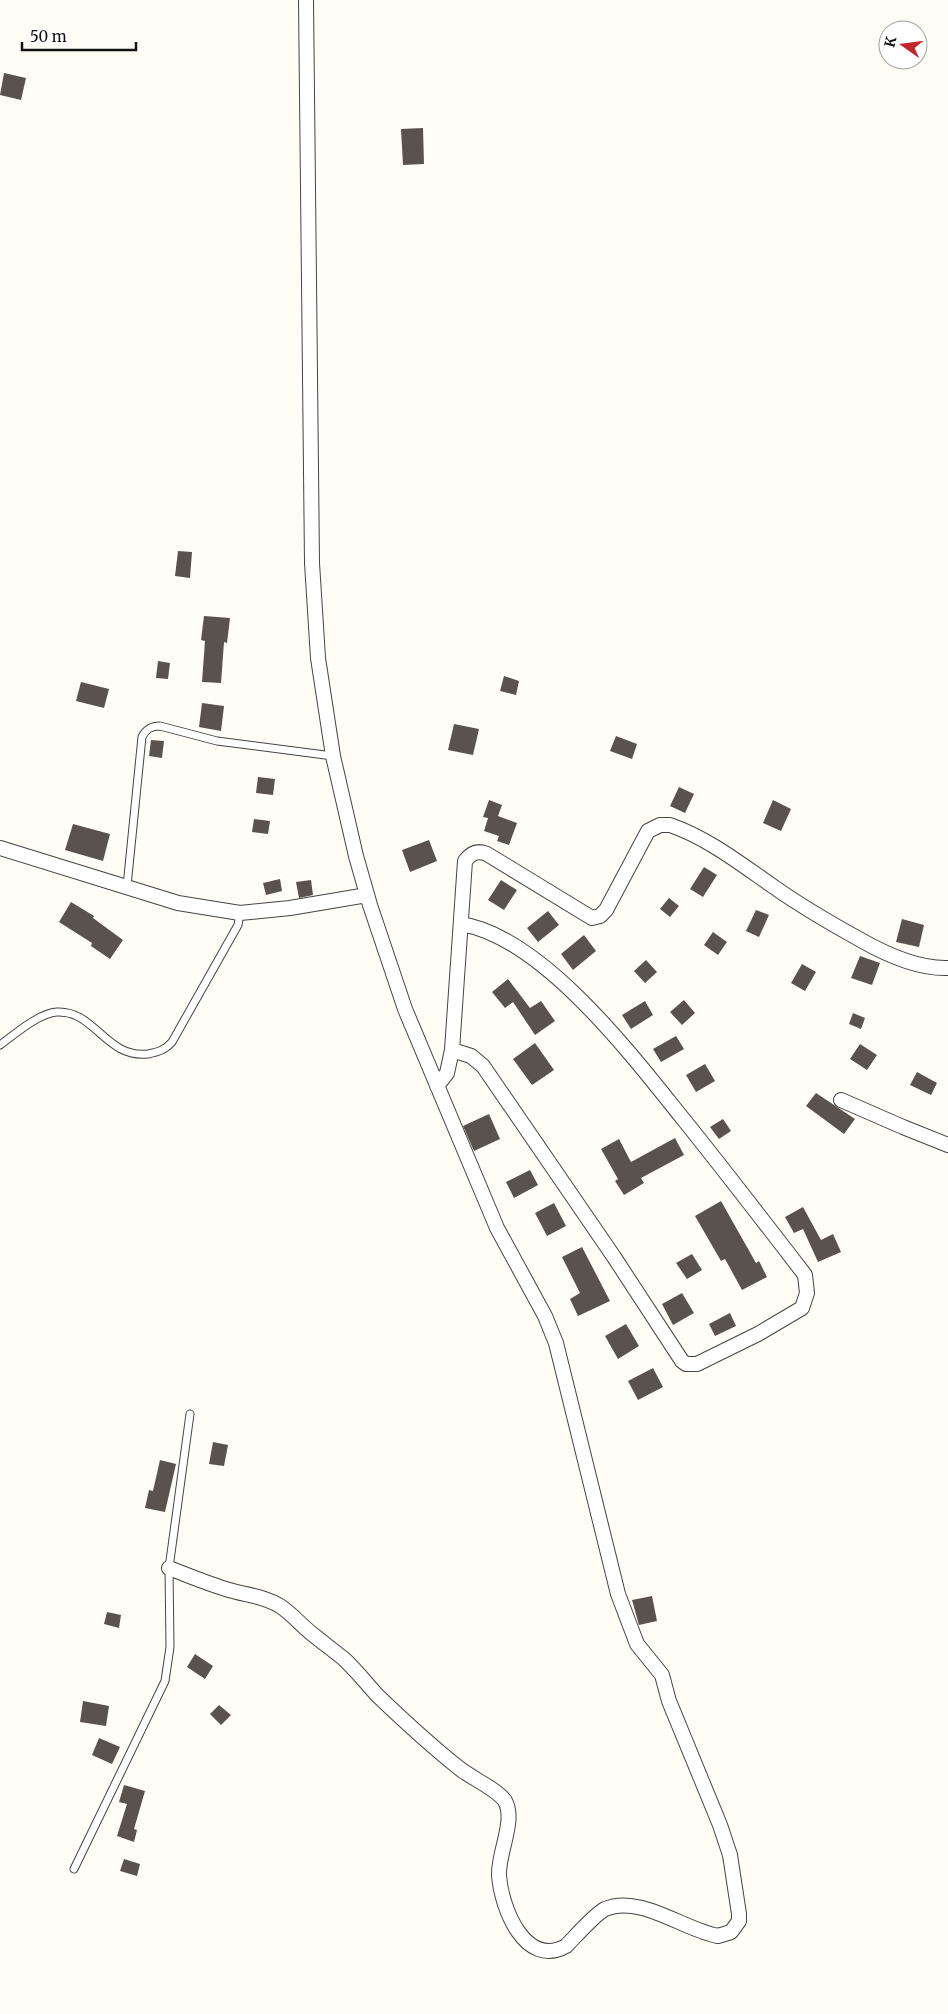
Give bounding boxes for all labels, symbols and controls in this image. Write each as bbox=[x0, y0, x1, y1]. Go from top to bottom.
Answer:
scale bar bbox=[22, 20, 136, 52]
north arrow bbox=[878, 20, 928, 70]
text: 50 m bbox=[30, 27, 67, 46]
text: K bbox=[880, 34, 901, 49]

